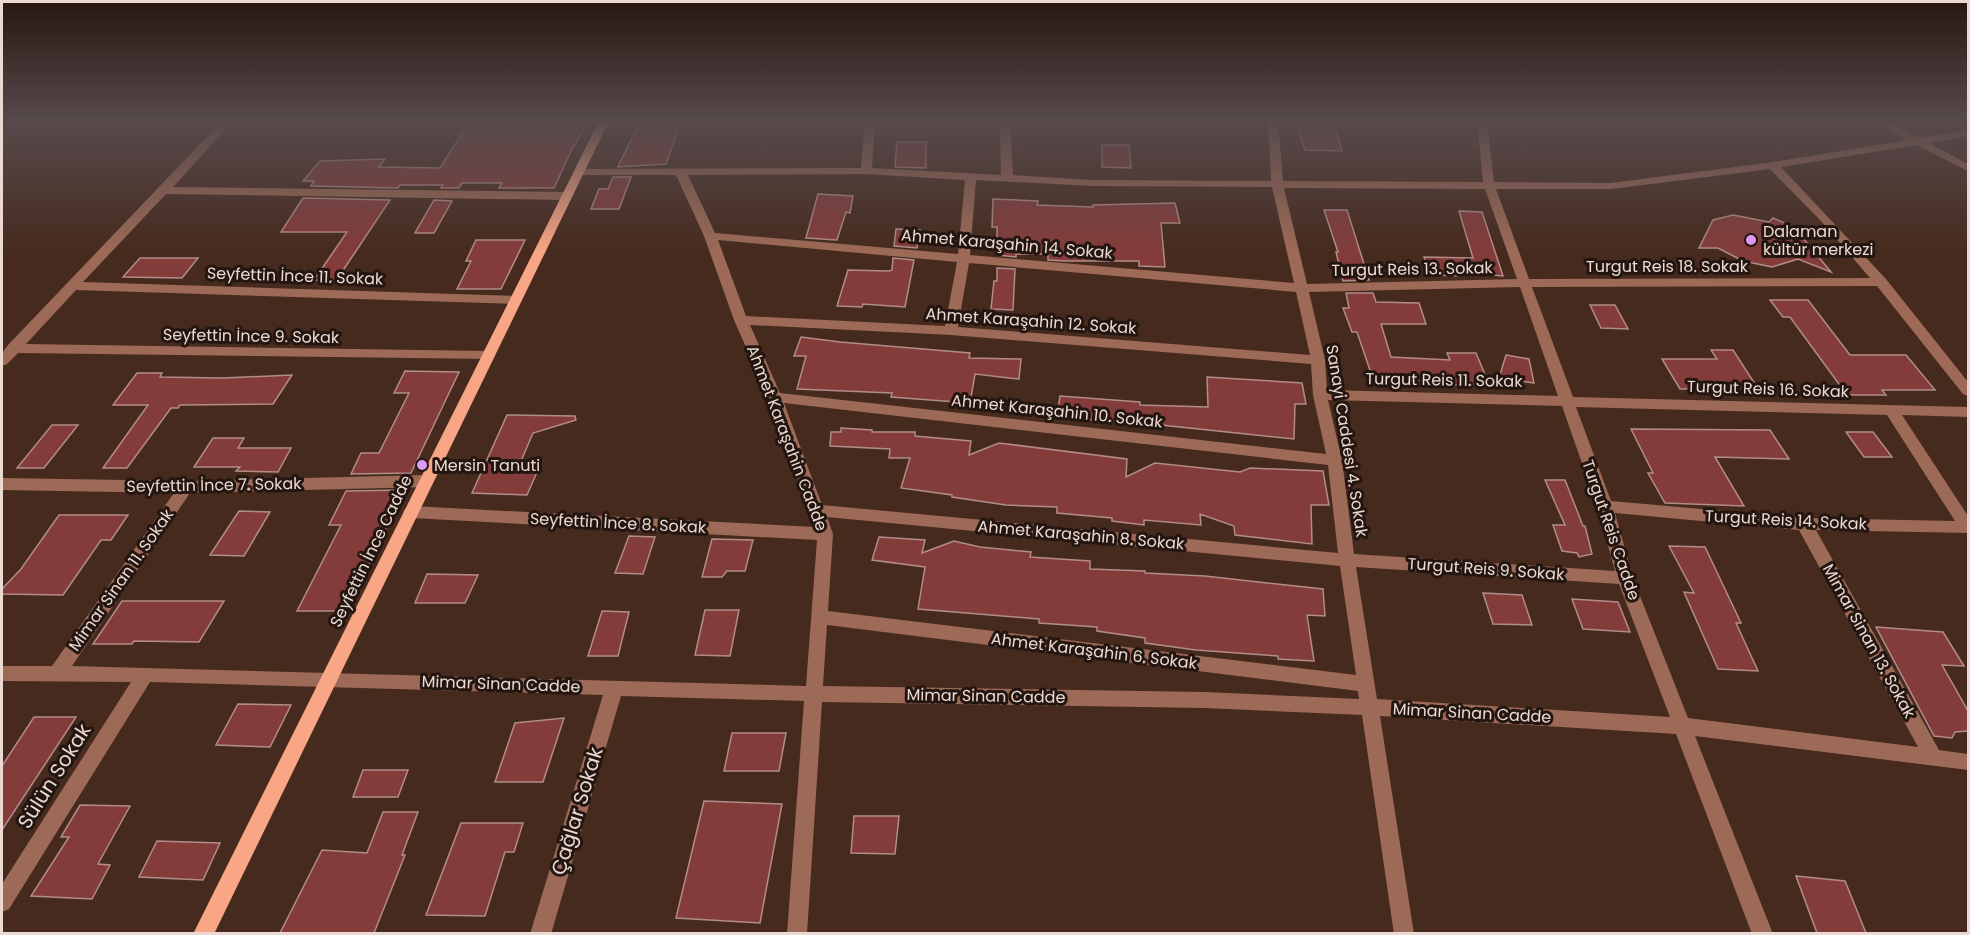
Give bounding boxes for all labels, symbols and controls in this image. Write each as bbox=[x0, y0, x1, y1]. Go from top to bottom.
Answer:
place label: Dalaman kültür merkezi bbox=[1763, 220, 1873, 261]
street label: Ahmet Karaşahin 14. Sokak bbox=[900, 223, 1115, 265]
marker: Dalaman kültür merkezi bbox=[1744, 233, 1758, 247]
street label: Turgut Reis 18. Sokak bbox=[1586, 255, 1749, 278]
street label: Turgut Reis 13. Sokak bbox=[1331, 256, 1494, 282]
street label: Seyfettin İnce 11. Sokak bbox=[206, 261, 384, 291]
street label: Ahmet Karaşahin 12. Sokak bbox=[925, 302, 1138, 340]
street label: Seyfettin İnce 9. Sokak bbox=[163, 323, 340, 349]
street label: Ahmet Karaşahin Cadde bbox=[741, 342, 833, 534]
street label: Sanayi Caddesi 4. Sokak bbox=[1320, 343, 1374, 540]
street label: Turgut Reis 11. Sokak bbox=[1365, 367, 1523, 393]
street label: Turgut Reis 16. Sokak bbox=[1687, 375, 1850, 403]
street label: Ahmet Karaşahin 10. Sokak bbox=[950, 388, 1165, 434]
place label: Mersin Tanuti bbox=[434, 454, 540, 477]
street label: Turgut Reis Cadde bbox=[1576, 457, 1646, 603]
marker: Mersin Tanuti bbox=[415, 458, 429, 472]
street label: Seyfettin İnce Cadde bbox=[324, 471, 418, 631]
street label: Seyfettin İnce 7. Sokak bbox=[126, 472, 302, 498]
street label: Mimar Sinan 11. Sokak bbox=[63, 504, 179, 656]
street label: Turgut Reis 14. Sokak bbox=[1705, 504, 1868, 536]
street label: Seyfettin İnce 8. Sokak bbox=[529, 507, 707, 539]
street label: Ahmet Karaşahin 8. Sokak bbox=[977, 515, 1186, 556]
street label: Turgut Reis 9. Sokak bbox=[1407, 552, 1566, 586]
street label: Mimar Sinan 13. Sokak bbox=[1817, 560, 1921, 723]
street label: Ahmet Karaşahin 6. Sokak bbox=[990, 627, 1199, 675]
street label: Mimar Sinan Cadde bbox=[421, 670, 581, 698]
street label: Mimar Sinan Cadde bbox=[906, 683, 1066, 709]
street label: Mimar Sinan Cadde bbox=[1392, 697, 1552, 729]
street label: Sülün Sokak bbox=[11, 718, 98, 834]
street label: Çağlar Sokak bbox=[544, 743, 610, 878]

